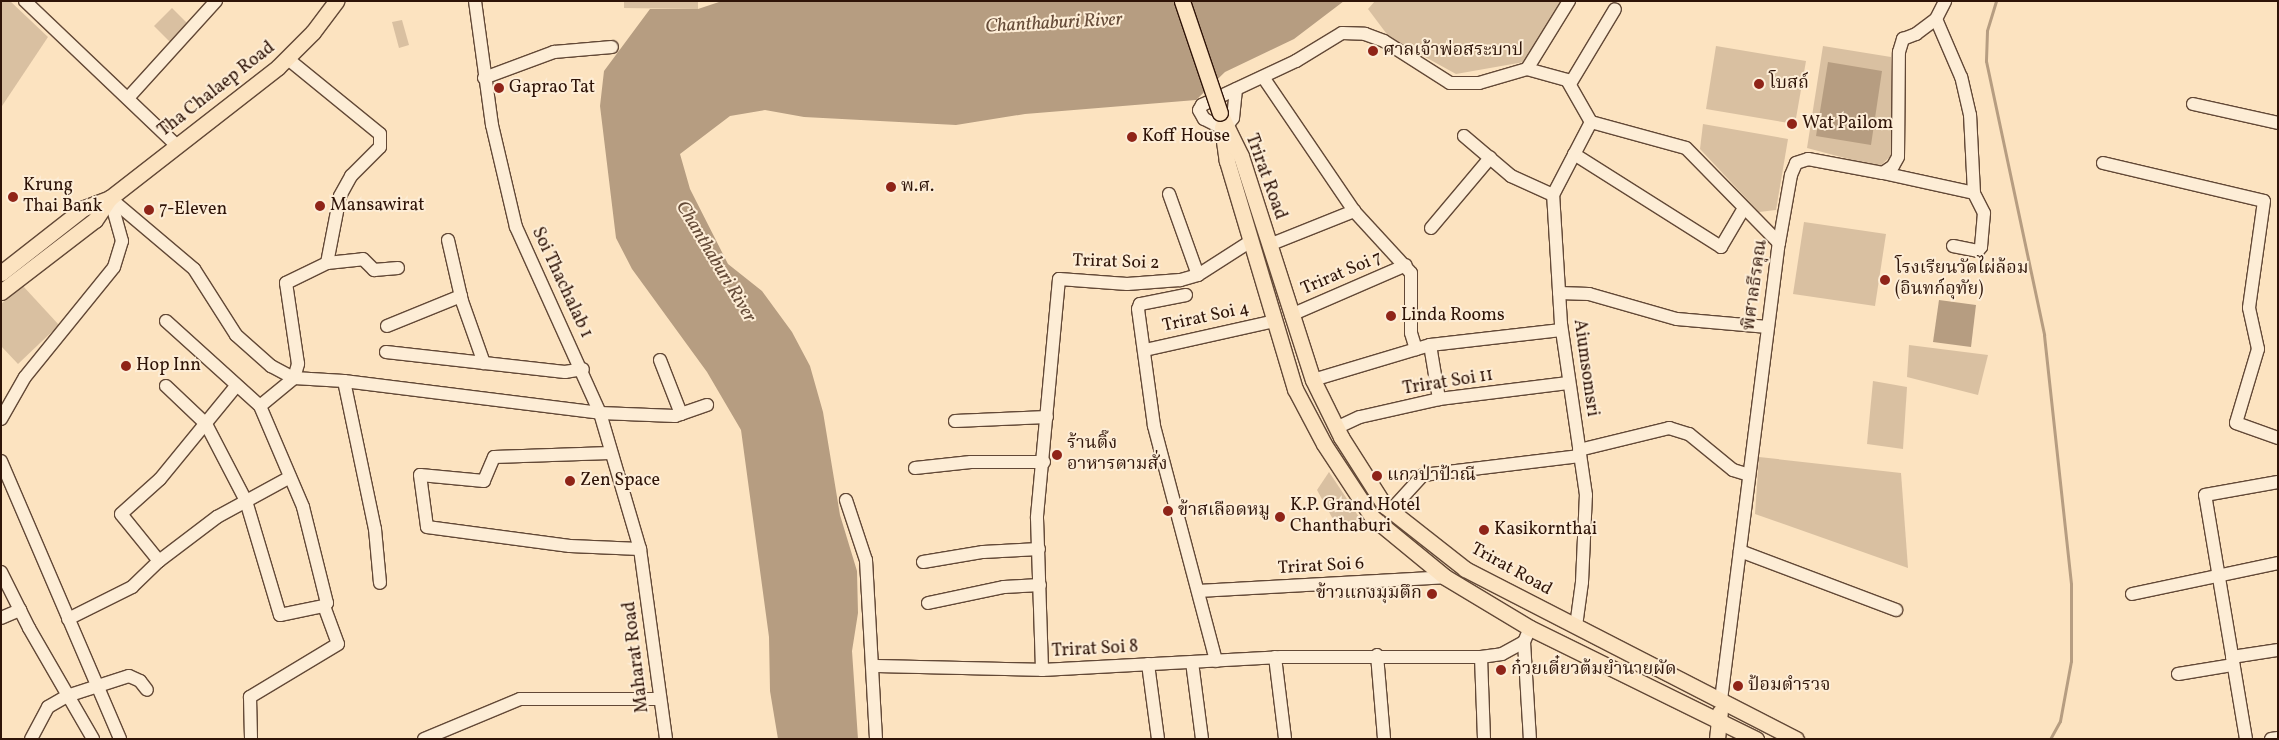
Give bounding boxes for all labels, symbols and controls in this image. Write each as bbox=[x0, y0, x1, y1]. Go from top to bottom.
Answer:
water label: Chanthaburi River bbox=[985, 9, 1123, 39]
street label: Tha Chalaep Road bbox=[154, 38, 280, 142]
place label: ศาลเจ้าพ่อสระบาป bbox=[1383, 40, 1523, 62]
marker: ศาลเจ้าพ่อสระบาป bbox=[1367, 45, 1379, 57]
place label: โบสถ์ bbox=[1769, 73, 1809, 95]
place label: Gaprao Tat bbox=[509, 77, 596, 99]
marker: โบสถ์ bbox=[1753, 78, 1765, 90]
marker: Gaprao Tat bbox=[493, 82, 505, 94]
place label: Wat Pailom bbox=[1802, 113, 1893, 135]
marker: Wat Pailom bbox=[1786, 118, 1798, 130]
place label: Koff House bbox=[1142, 126, 1228, 148]
marker: Koff House bbox=[1126, 131, 1138, 143]
street label: Trirat Road bbox=[1240, 131, 1290, 223]
place label: Krung Thai Bank bbox=[23, 176, 103, 218]
place label: พ.ศ. bbox=[901, 176, 934, 198]
marker: พ.ศ. bbox=[885, 181, 897, 193]
marker: Krung Thai Bank bbox=[7, 191, 19, 203]
place label: Mansawirat bbox=[330, 195, 424, 217]
water label: Chanthaburi River bbox=[670, 197, 760, 327]
place label: 7-Eleven bbox=[159, 199, 227, 221]
marker: Mansawirat bbox=[314, 200, 326, 212]
marker: 7-Eleven bbox=[143, 204, 155, 216]
street label: Soi Thachalab 1 bbox=[526, 224, 596, 342]
street label: พิศาลธีรคุณ bbox=[1739, 238, 1773, 332]
street label: Trirat Soi 7 bbox=[1298, 247, 1386, 301]
street label: Trirat Soi 2 bbox=[1072, 251, 1160, 275]
place label: โรงเรียนวัดไผ่ล้อม (อินทก์อุทัย) bbox=[1895, 259, 2029, 302]
marker: โรงเรียนวัดไผ่ล้อม (อินทก์อุทัย) bbox=[1879, 274, 1891, 286]
street label: Trirat Soi 4 bbox=[1161, 298, 1251, 338]
place label: Linda Rooms bbox=[1401, 305, 1505, 327]
marker: Linda Rooms bbox=[1385, 310, 1397, 322]
street label: Aiumsomsri bbox=[1567, 318, 1603, 418]
place label: Hop Inn bbox=[136, 355, 201, 377]
marker: Hop Inn bbox=[120, 360, 132, 372]
street label: Trirat Soi 11 bbox=[1401, 365, 1495, 401]
place label: ร้านติ๊ง อาหารตามสั่ง bbox=[1067, 434, 1168, 476]
marker: ร้านติ๊ง อาหารตามสั่ง bbox=[1051, 449, 1063, 461]
place label: แกวป่าป้าณี bbox=[1387, 465, 1476, 487]
place label: Zen Space bbox=[580, 470, 660, 492]
marker: แกวป่าป้าณี bbox=[1371, 470, 1383, 482]
marker: Zen Space bbox=[564, 475, 576, 487]
place label: K.P. Grand Hotel Chanthaburi bbox=[1290, 496, 1420, 538]
place label: ข้าสเลือดหมู bbox=[1178, 500, 1270, 522]
marker: ข้าสเลือดหมู bbox=[1162, 505, 1174, 517]
marker: K.P. Grand Hotel Chanthaburi bbox=[1274, 511, 1286, 523]
place label: Kasikornthai bbox=[1494, 519, 1597, 541]
marker: Kasikornthai bbox=[1478, 524, 1490, 536]
street label: Trirat Road bbox=[1467, 539, 1555, 601]
street label: Trirat Soi 6 bbox=[1277, 554, 1365, 580]
place label: ข้าวแกงมุมตึก bbox=[1316, 583, 1422, 605]
marker: ข้าวแกงมุมตึก bbox=[1426, 588, 1438, 600]
street label: Maharat Road bbox=[619, 600, 655, 714]
street label: Trirat Soi 8 bbox=[1051, 637, 1139, 663]
place label: ก๋วยเตี๋ยวต้มยำนายผัด bbox=[1511, 659, 1677, 681]
marker: ก๋วยเตี๋ยวต้มยำนายผัด bbox=[1495, 664, 1507, 676]
place label: ป้อมตำรวจ bbox=[1748, 675, 1831, 697]
marker: ป้อมตำรวจ bbox=[1732, 680, 1744, 692]

